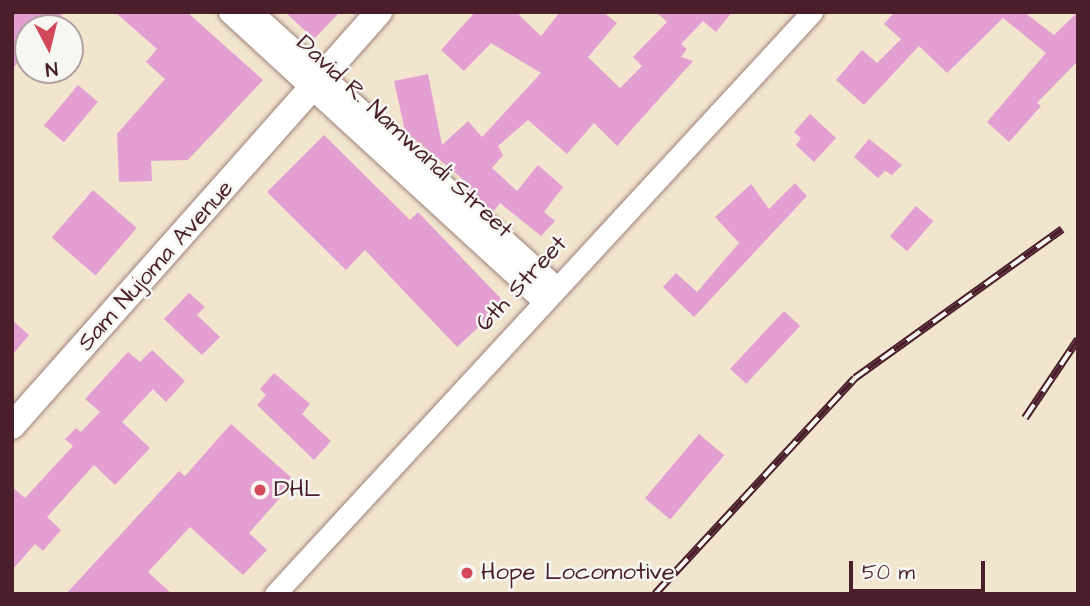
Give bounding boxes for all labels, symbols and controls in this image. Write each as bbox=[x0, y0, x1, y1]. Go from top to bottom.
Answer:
north arrow bbox=[14, 14, 84, 84]
street label: David R. Namwandi Street bbox=[290, 29, 518, 245]
text: N bbox=[44, 54, 59, 82]
street label: Sam Nujoma Avenue bbox=[72, 175, 240, 357]
street label: 6th Street bbox=[470, 230, 574, 338]
place label: DHL bbox=[274, 476, 321, 504]
marker: DHL bbox=[252, 482, 268, 498]
scale bar bbox=[852, 546, 988, 590]
text: 50 m bbox=[862, 558, 915, 587]
place label: Hope Locomotive bbox=[481, 559, 675, 587]
marker: Hope Locomotive bbox=[459, 565, 475, 581]

